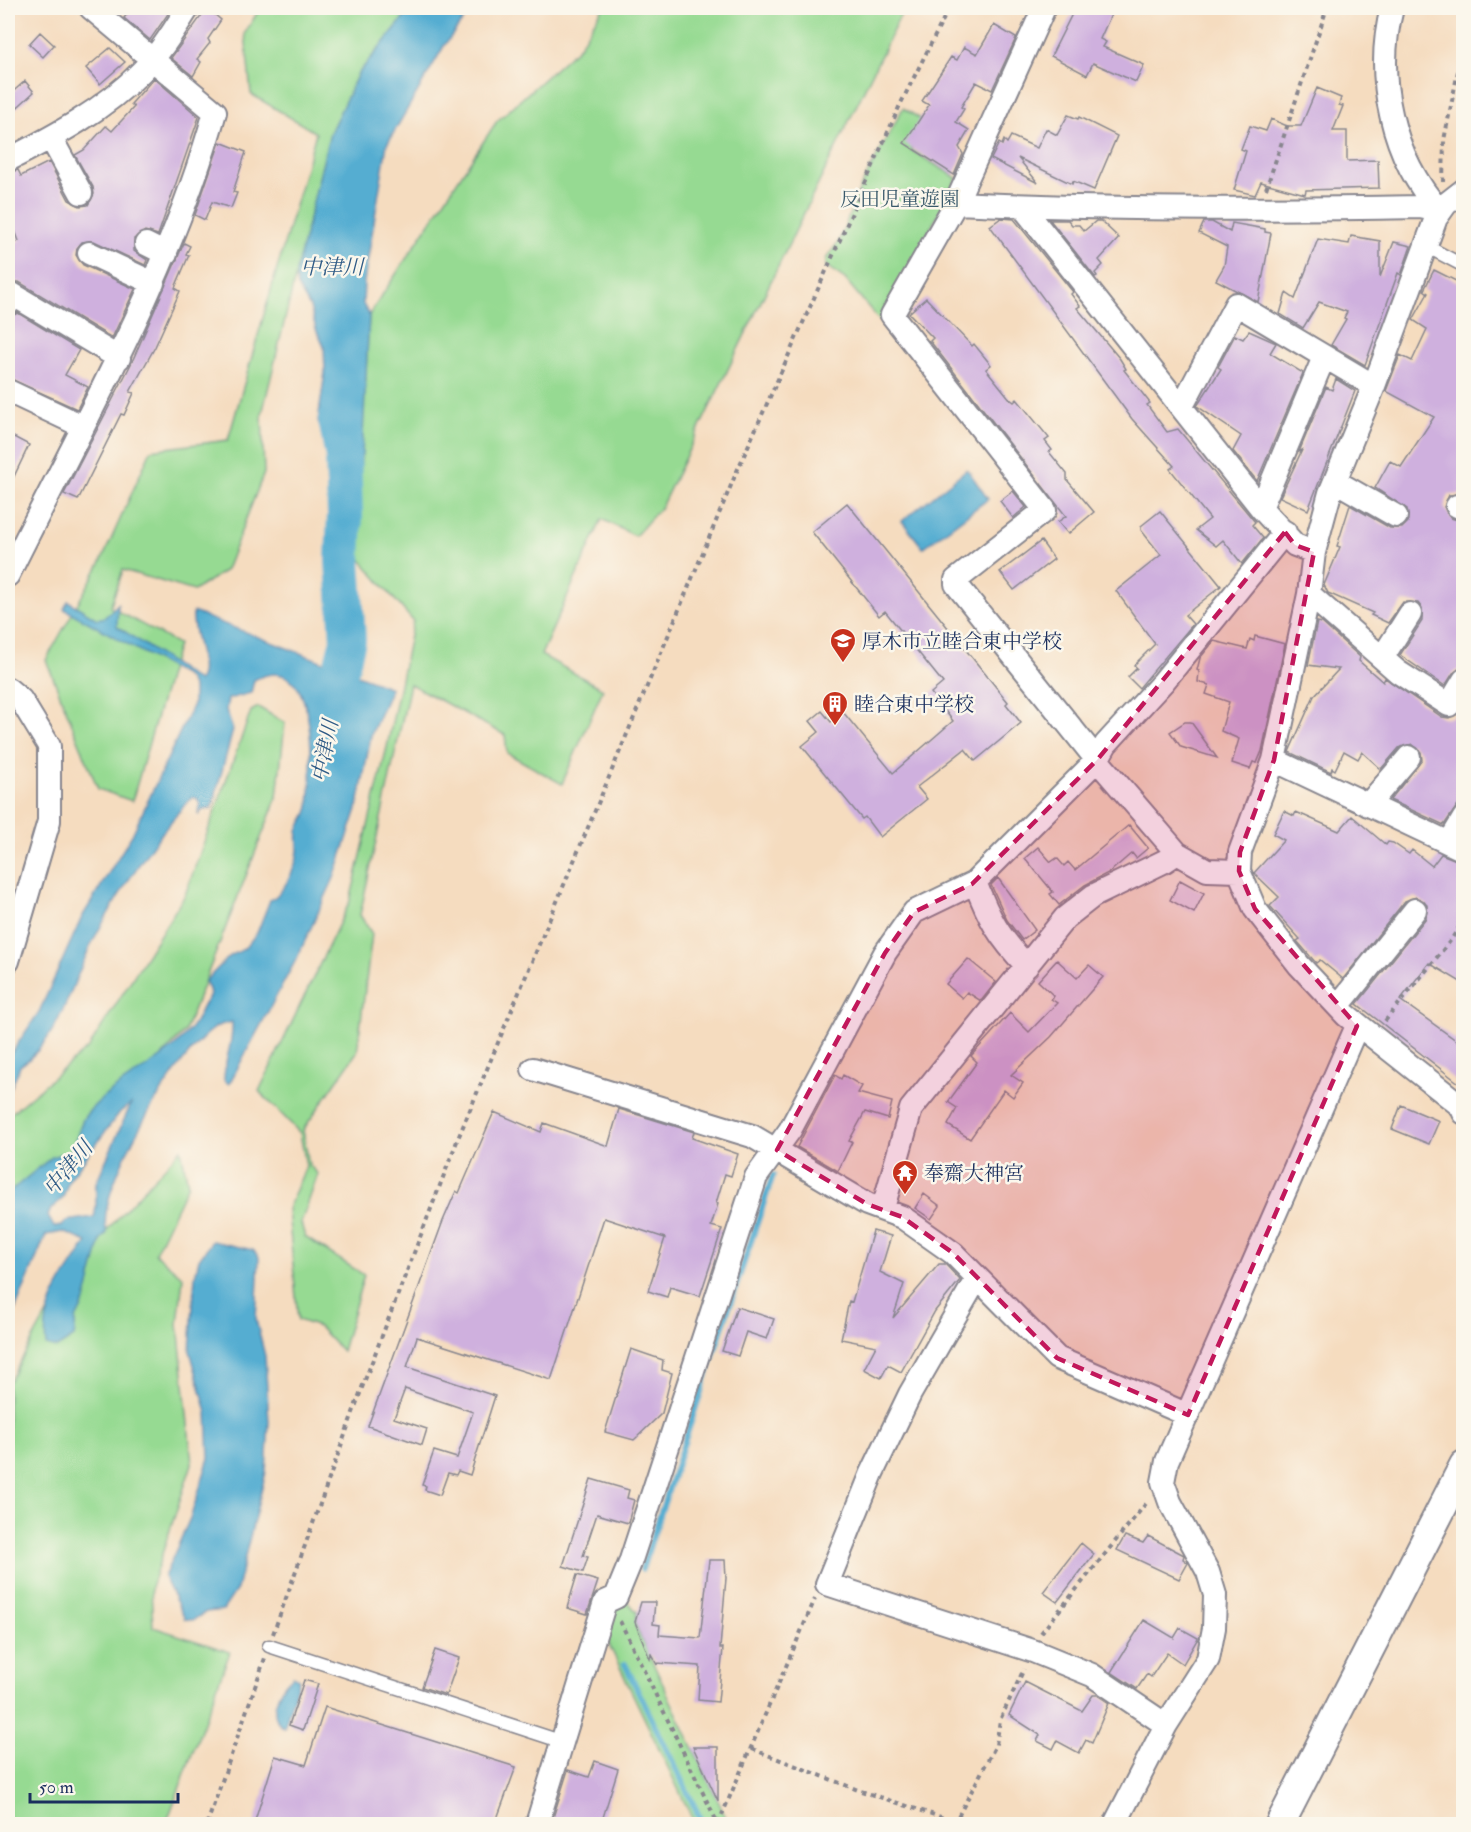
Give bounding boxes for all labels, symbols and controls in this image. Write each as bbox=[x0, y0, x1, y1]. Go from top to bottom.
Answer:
park label: 反田児童遊園 bbox=[840, 187, 960, 212]
water label: 中津川 bbox=[301, 254, 365, 281]
school or university icon: 厚木市立睦合東中学校 bbox=[828, 626, 858, 664]
place label: 厚木市立睦合東中学校 bbox=[862, 629, 1062, 654]
building icon: 睦合東中学校 bbox=[820, 689, 850, 727]
place label: 睦合東中学校 bbox=[854, 692, 974, 717]
water label: 中津川 bbox=[306, 716, 345, 785]
water label: 中津川 bbox=[38, 1134, 100, 1201]
temple icon: 奉齋大神宮 bbox=[890, 1158, 920, 1196]
place label: 奉齋大神宮 bbox=[924, 1161, 1024, 1186]
scale bar bbox=[30, 1766, 178, 1804]
text: 50 m bbox=[39, 1776, 74, 1799]

